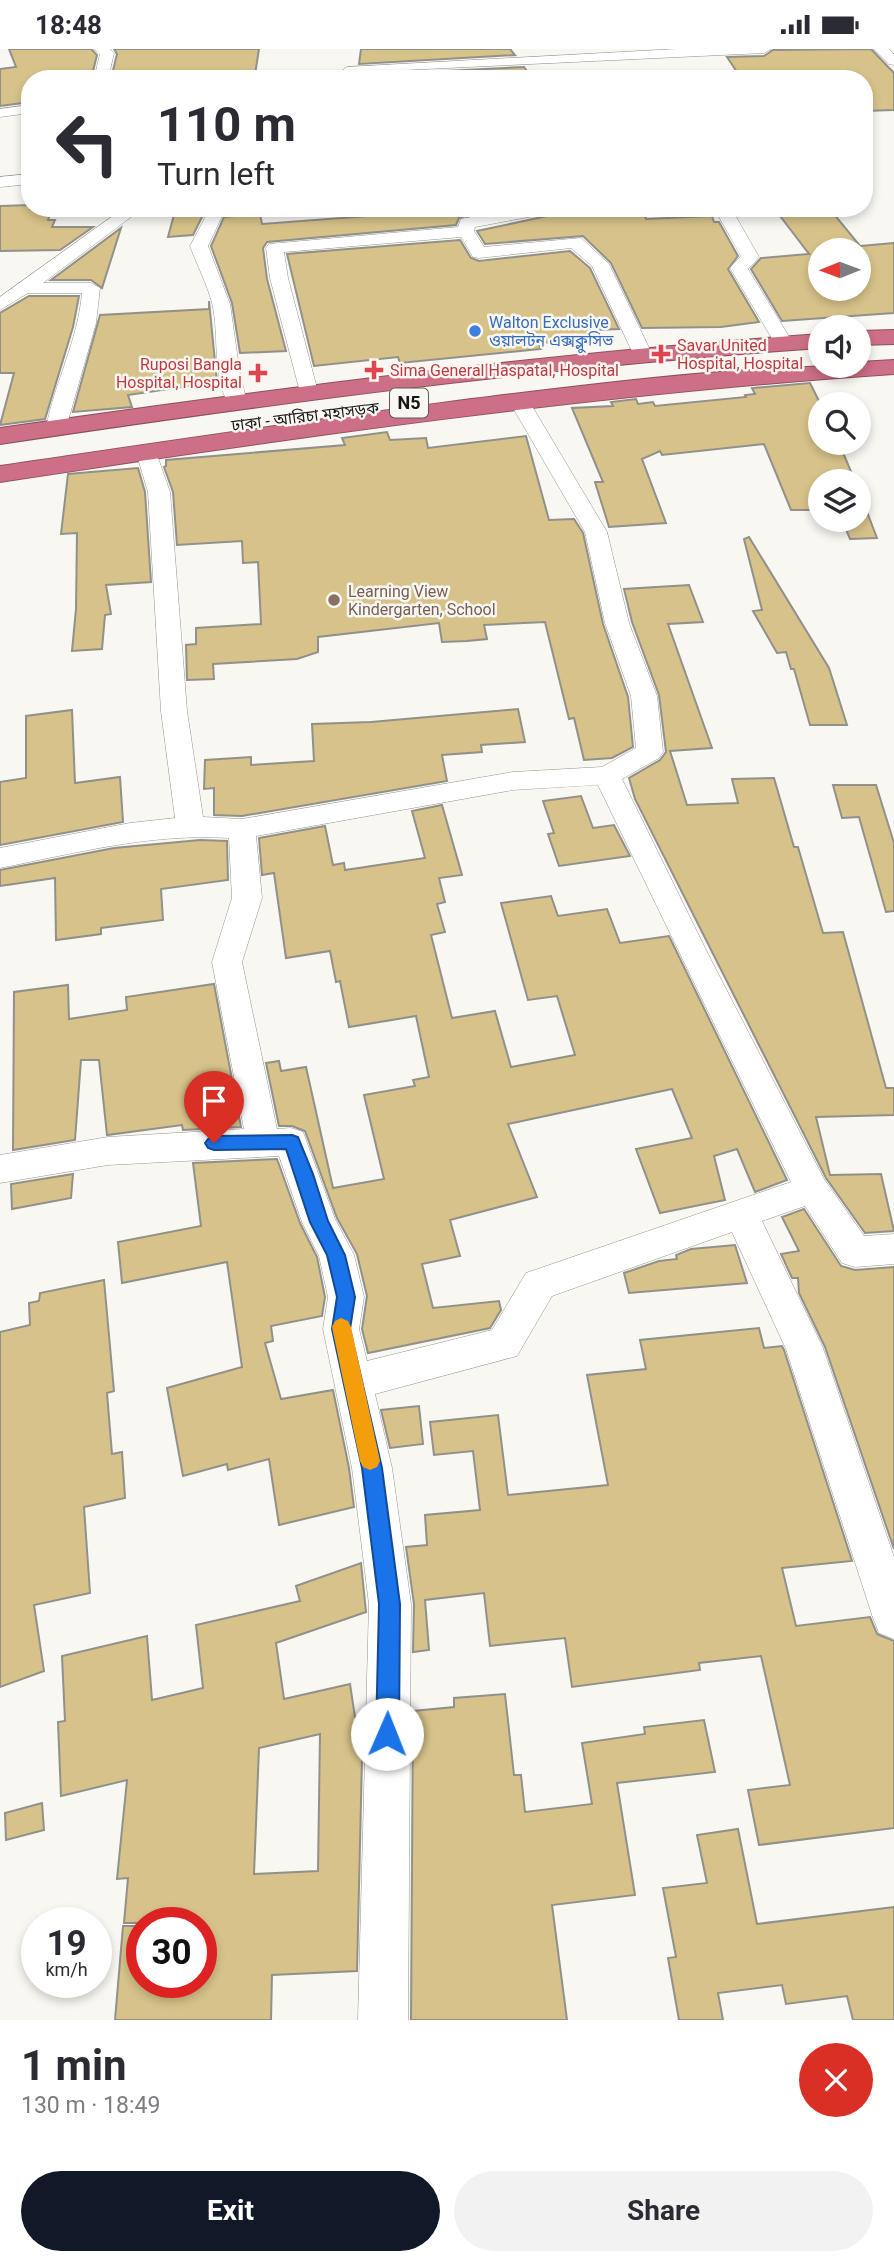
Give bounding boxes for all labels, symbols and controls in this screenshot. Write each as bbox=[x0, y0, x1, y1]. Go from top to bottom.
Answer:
text: 18:48 bbox=[35, 10, 102, 40]
text: 110 m bbox=[157, 96, 296, 153]
icon: left bbox=[42, 98, 133, 189]
text: Turn left bbox=[157, 155, 275, 193]
north arrow bbox=[808, 238, 872, 301]
map controls bbox=[808, 238, 871, 532]
place label: Walton Exclusive ওয়ালটন এক্সক্লুসিভ bbox=[489, 313, 614, 353]
button: sound bbox=[808, 315, 871, 378]
marker: Walton Exclusive ওয়ালটন এক্সক্লুসিভ bbox=[467, 323, 483, 339]
place label: Savar United Hospital, Hospital bbox=[677, 336, 803, 373]
marker: Savar United Hospital, Hospital bbox=[651, 344, 671, 364]
place label: Ruposi Bangla Hospital, Hospital bbox=[116, 355, 242, 392]
marker: Sima General Haspatal, Hospital bbox=[364, 360, 384, 380]
place label: Sima General Haspatal, Hospital bbox=[390, 361, 619, 380]
marker: Ruposi Bangla Hospital, Hospital bbox=[248, 363, 268, 383]
road number: N5 bbox=[390, 389, 428, 417]
button: search bbox=[808, 392, 871, 455]
street label: ঢাকা - আরিচা মহাসড়ক bbox=[229, 398, 381, 435]
button: layers bbox=[808, 469, 871, 532]
place label: Learning View Kindergarten, School bbox=[348, 582, 496, 619]
marker: Learning View Kindergarten, School bbox=[326, 592, 342, 608]
pin bbox=[184, 1071, 244, 1143]
icon: arrive bbox=[195, 1082, 233, 1120]
position arrow bbox=[350, 1697, 424, 1771]
speed limit sign: 30 bbox=[126, 1907, 217, 1998]
text: 19 bbox=[46, 1923, 87, 1964]
text: km/h bbox=[45, 1959, 88, 1980]
text: 1 min bbox=[21, 2041, 127, 2090]
button: close bbox=[799, 2043, 873, 2117]
text: 130 m · 18:49 bbox=[21, 2092, 160, 2119]
button: Exit bbox=[21, 2171, 440, 2251]
button: Share bbox=[454, 2171, 873, 2251]

